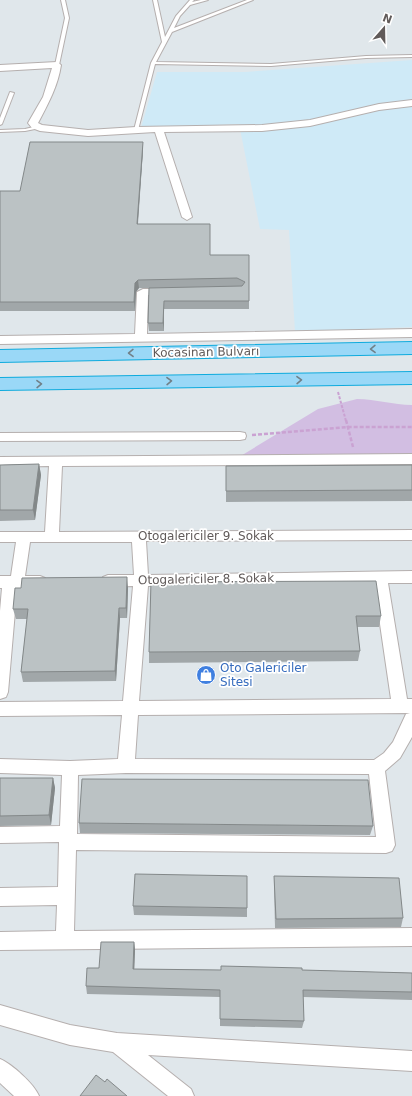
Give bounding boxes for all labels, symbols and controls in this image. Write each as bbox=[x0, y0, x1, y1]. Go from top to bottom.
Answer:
north arrow bbox=[364, 8, 404, 48]
text: N bbox=[381, 11, 394, 27]
street label: Kocasinan Bulvarı bbox=[153, 344, 259, 360]
one-way arrow bbox=[370, 345, 376, 353]
one-way arrow bbox=[128, 349, 134, 357]
one-way arrow bbox=[296, 376, 302, 384]
one-way arrow bbox=[166, 377, 172, 385]
one-way arrow bbox=[36, 380, 42, 388]
street label: Otogalericiler 9. Sokak bbox=[138, 529, 274, 543]
street label: Otogalericiler 8. Sokak bbox=[138, 571, 274, 587]
place label: Oto Galericiler Sitesi bbox=[220, 661, 307, 689]
shop icon: Oto Galericiler Sitesi bbox=[195, 664, 217, 686]

